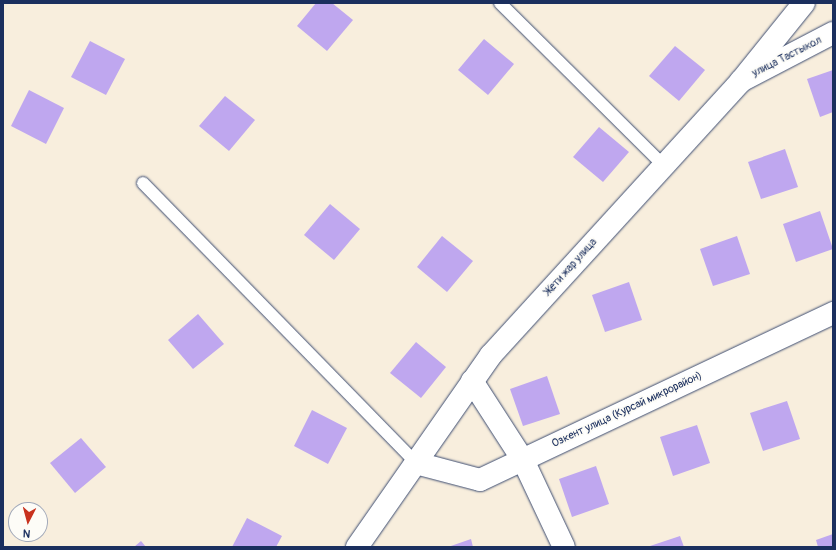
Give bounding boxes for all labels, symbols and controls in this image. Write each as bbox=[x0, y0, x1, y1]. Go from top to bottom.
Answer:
street label: улица Тастыкол bbox=[750, 34, 824, 80]
street label: Жети жар улица bbox=[542, 236, 600, 298]
street label: Озкент улица (Курсай микрорайон) bbox=[550, 369, 704, 451]
north arrow bbox=[8, 502, 48, 542]
text: N bbox=[22, 527, 31, 540]

